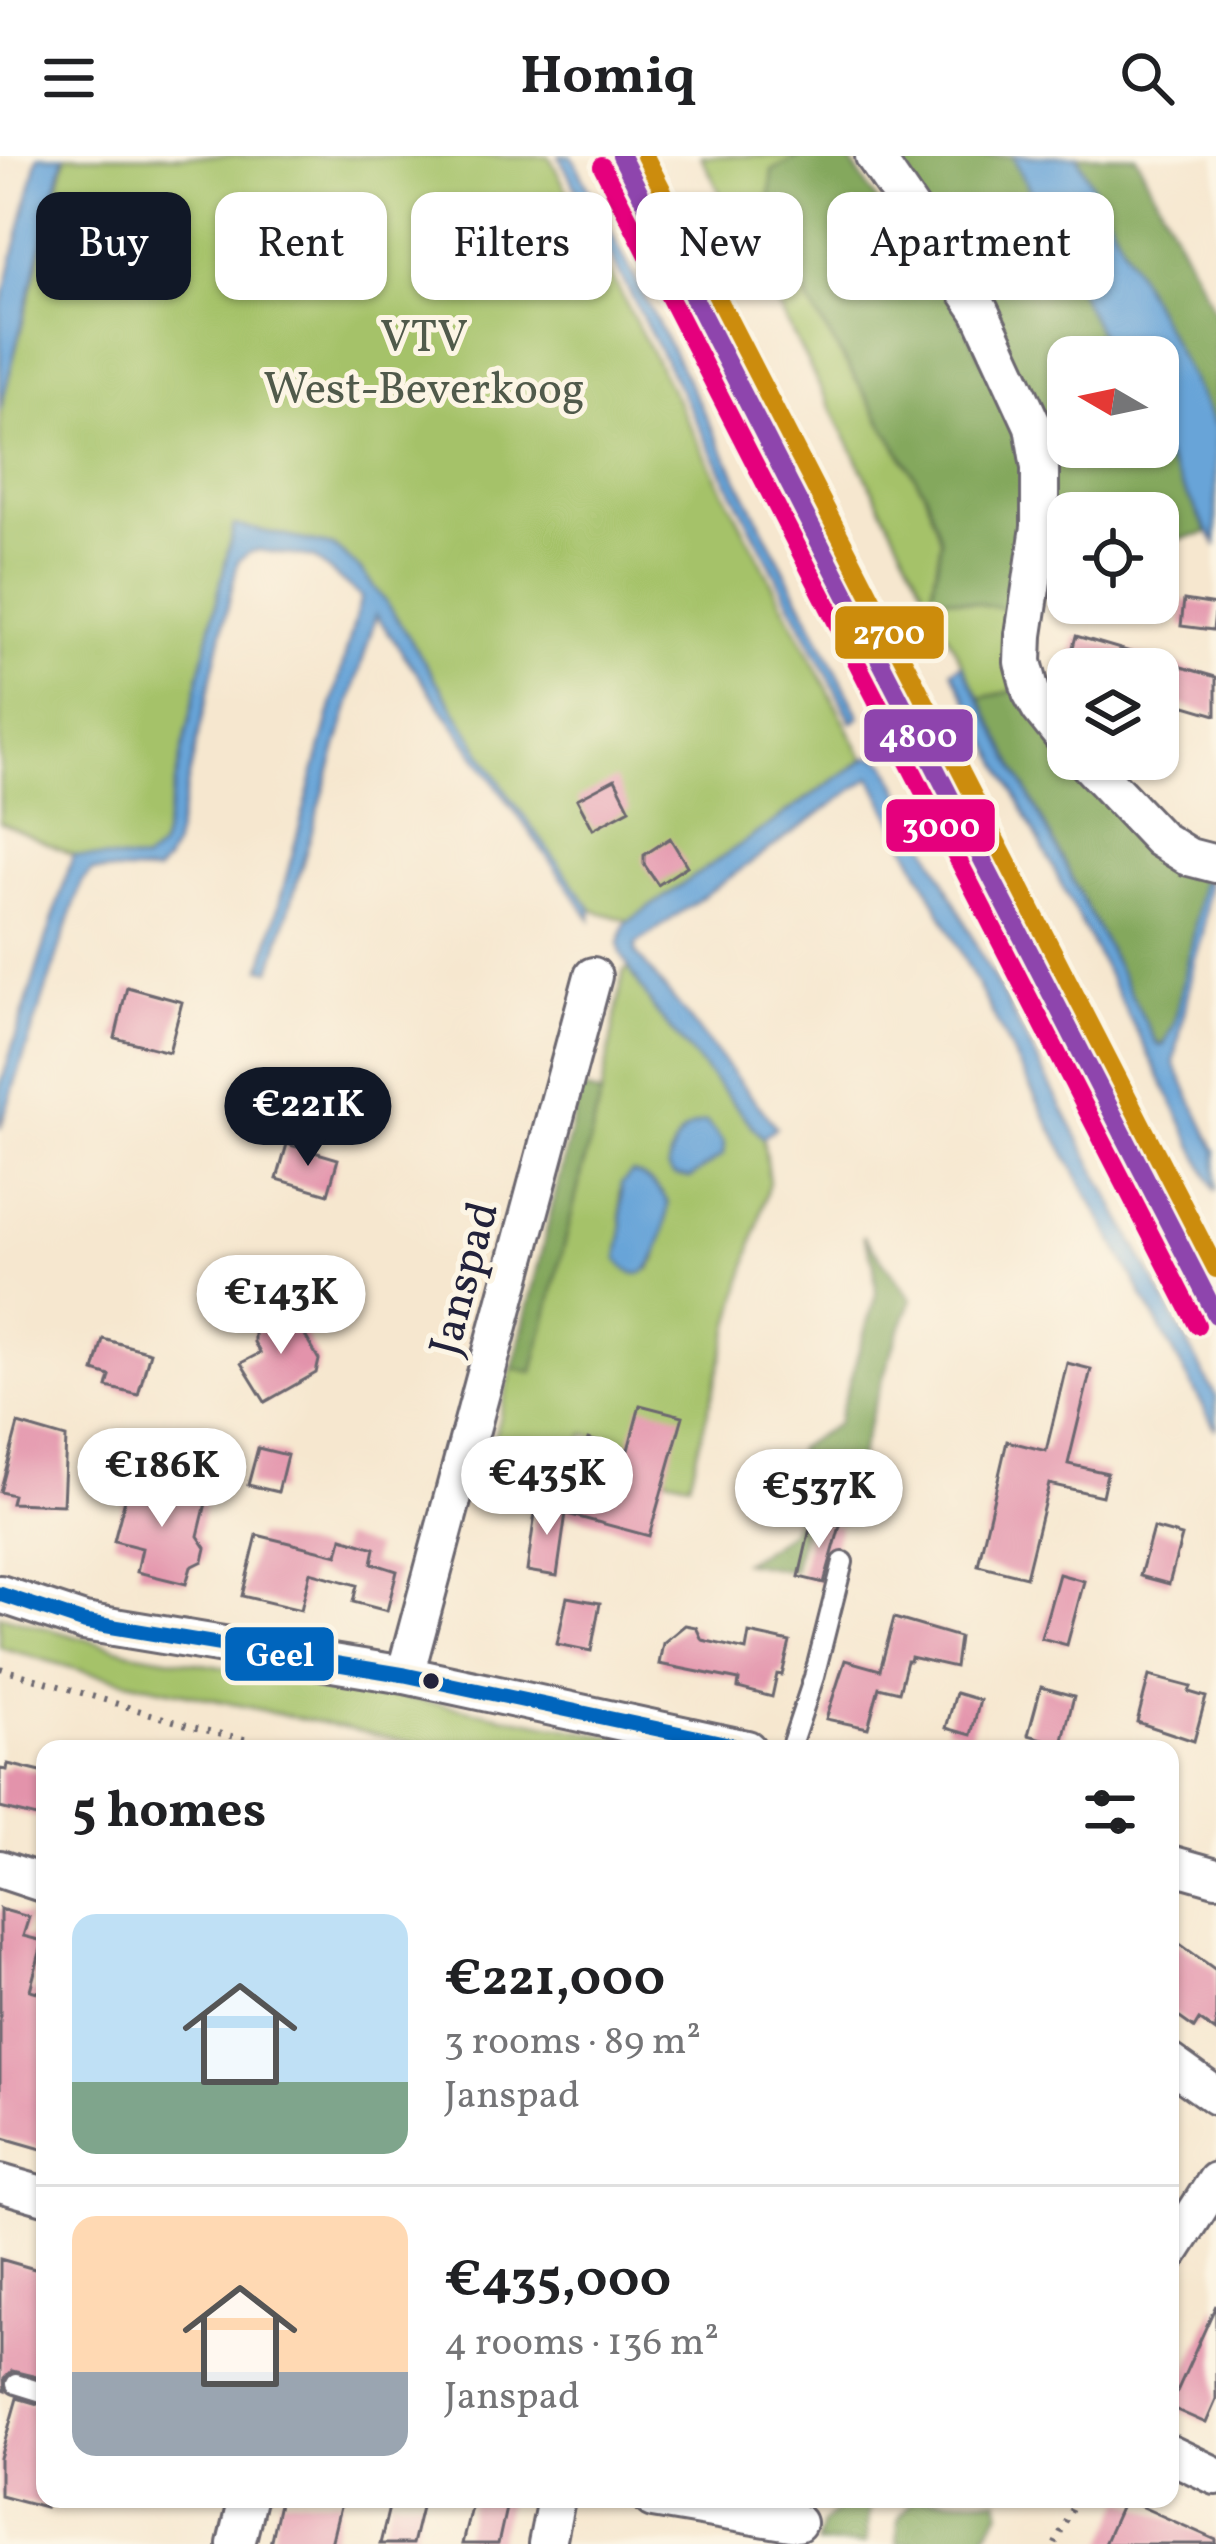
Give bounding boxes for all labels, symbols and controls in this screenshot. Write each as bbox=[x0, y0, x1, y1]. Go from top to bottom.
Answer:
text: Homiq bbox=[520, 41, 696, 116]
icon: menu bbox=[36, 45, 102, 111]
icon: search bbox=[1114, 45, 1180, 111]
chip: Buy bbox=[36, 192, 191, 300]
chip: Rent bbox=[215, 192, 387, 300]
chip: Filters bbox=[411, 192, 612, 300]
chip: New bbox=[636, 192, 803, 300]
chip: Apartment bbox=[827, 192, 1114, 300]
park label: VTV West-Beverkoog bbox=[263, 308, 585, 423]
north arrow bbox=[1047, 336, 1179, 468]
map controls bbox=[1047, 336, 1179, 780]
button: locate bbox=[1047, 492, 1179, 624]
line badge: 2700 bbox=[833, 604, 946, 661]
text: 2700 bbox=[853, 613, 925, 659]
button: layers bbox=[1047, 648, 1179, 780]
line badge: 4800 bbox=[862, 707, 975, 764]
text: 4800 bbox=[879, 716, 957, 762]
line badge: 3000 bbox=[884, 797, 997, 854]
text: 3000 bbox=[902, 806, 980, 852]
pin: €221K bbox=[224, 1067, 392, 1169]
text: €221K bbox=[251, 1079, 365, 1133]
street label: Janspad bbox=[416, 1195, 517, 1363]
pin: €143K bbox=[197, 1255, 365, 1357]
text: €143K bbox=[224, 1267, 338, 1321]
pin: €186K bbox=[78, 1428, 246, 1530]
pin: €435K bbox=[463, 1436, 631, 1538]
text: €186K bbox=[104, 1440, 220, 1494]
text: €435K bbox=[488, 1448, 606, 1502]
pin: €537K bbox=[735, 1449, 903, 1551]
text: €537K bbox=[762, 1461, 876, 1515]
line badge: Geel bbox=[223, 1625, 336, 1683]
text: Geel bbox=[246, 1635, 314, 1681]
unlabelled marker bbox=[420, 1670, 442, 1692]
text: 5 homes bbox=[72, 1777, 266, 1848]
icon: filters bbox=[1077, 1779, 1143, 1845]
text: €221,000 bbox=[444, 1945, 665, 2016]
icon: home bbox=[168, 1962, 312, 2106]
text: 3 rooms · 89 m² bbox=[444, 2016, 701, 2070]
text: Janspad bbox=[444, 2070, 580, 2124]
text: €435,000 bbox=[444, 2246, 671, 2317]
icon: home bbox=[168, 2264, 312, 2408]
text: 4 rooms · 136 m² bbox=[444, 2317, 719, 2371]
text: Janspad bbox=[444, 2371, 580, 2425]

